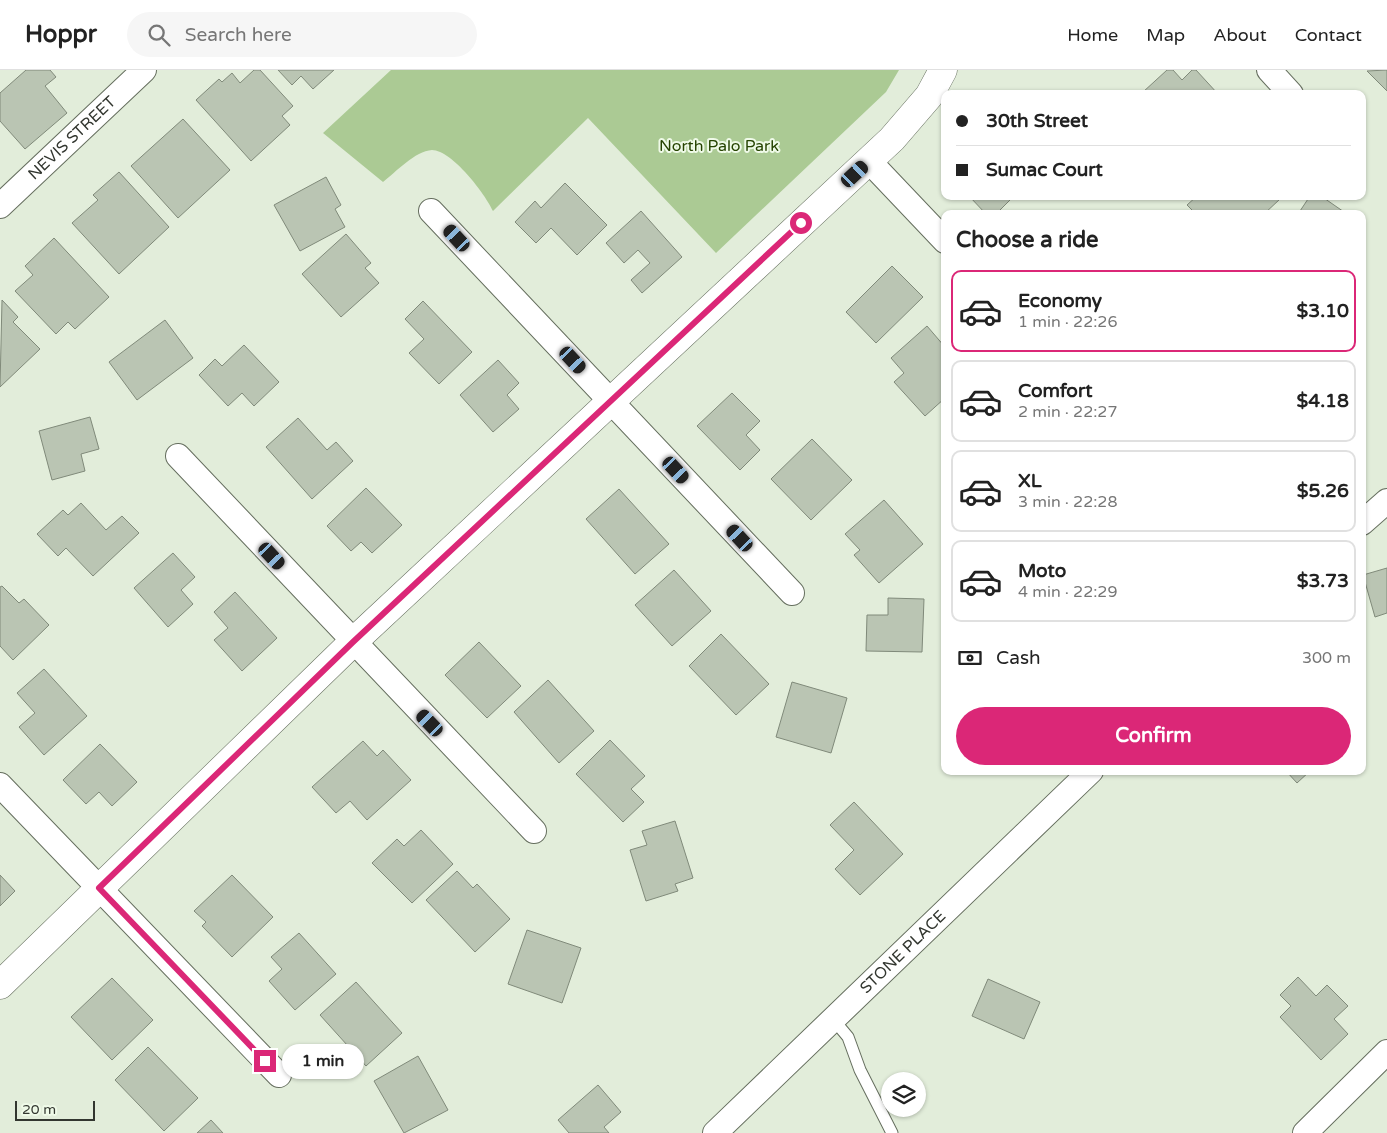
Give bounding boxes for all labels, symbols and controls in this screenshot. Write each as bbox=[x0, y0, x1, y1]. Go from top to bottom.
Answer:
search box bbox=[127, 12, 477, 57]
text: Hoppr bbox=[25, 20, 97, 49]
icon: search bbox=[145, 21, 173, 49]
text: Search here bbox=[185, 24, 292, 46]
text: Home bbox=[1067, 24, 1118, 46]
text: Map bbox=[1146, 24, 1185, 46]
text: About bbox=[1213, 24, 1267, 46]
text: Contact bbox=[1295, 24, 1362, 46]
street label: NEVIS STREET bbox=[24, 92, 120, 184]
text: 30th Street bbox=[986, 110, 1088, 132]
park label: North Palo Park bbox=[659, 136, 779, 156]
car bbox=[838, 158, 871, 190]
text: Sumac Court bbox=[986, 159, 1103, 181]
route start bbox=[790, 212, 812, 234]
car bbox=[441, 222, 472, 254]
text: Choose a ride bbox=[956, 227, 1099, 253]
icon: car bbox=[958, 289, 1003, 334]
text: Economy bbox=[1018, 290, 1102, 312]
text: $3.10 bbox=[1297, 300, 1349, 322]
text: 1 min · 22:26 bbox=[1018, 312, 1117, 332]
car bbox=[557, 344, 588, 376]
icon: car bbox=[958, 379, 1003, 424]
text: Comfort bbox=[1018, 380, 1092, 402]
text: $4.18 bbox=[1297, 390, 1349, 412]
text: 2 min · 22:27 bbox=[1018, 402, 1117, 422]
car bbox=[660, 454, 691, 486]
icon: car bbox=[958, 469, 1003, 514]
text: XL bbox=[1018, 470, 1042, 492]
text: $5.26 bbox=[1297, 480, 1349, 502]
text: 3 min · 22:28 bbox=[1018, 492, 1117, 512]
car bbox=[724, 522, 755, 554]
car bbox=[256, 540, 287, 572]
icon: car bbox=[958, 559, 1003, 604]
text: Moto bbox=[1018, 560, 1066, 582]
text: $3.73 bbox=[1297, 570, 1349, 592]
text: 4 min · 22:29 bbox=[1018, 582, 1117, 602]
icon: cash bbox=[956, 644, 984, 672]
text: Cash bbox=[996, 647, 1041, 669]
text: 300 m bbox=[1302, 648, 1351, 668]
car bbox=[414, 707, 445, 739]
button: Confirm bbox=[956, 707, 1351, 765]
street label: STONE PLACE bbox=[856, 906, 950, 998]
callout: 1 min bbox=[282, 1044, 365, 1078]
route end bbox=[254, 1050, 276, 1072]
text: 1 min bbox=[302, 1051, 344, 1071]
map controls bbox=[881, 1072, 926, 1117]
button: layers bbox=[881, 1072, 926, 1117]
scale bar bbox=[15, 1098, 95, 1121]
text: 20 m bbox=[22, 1101, 56, 1118]

